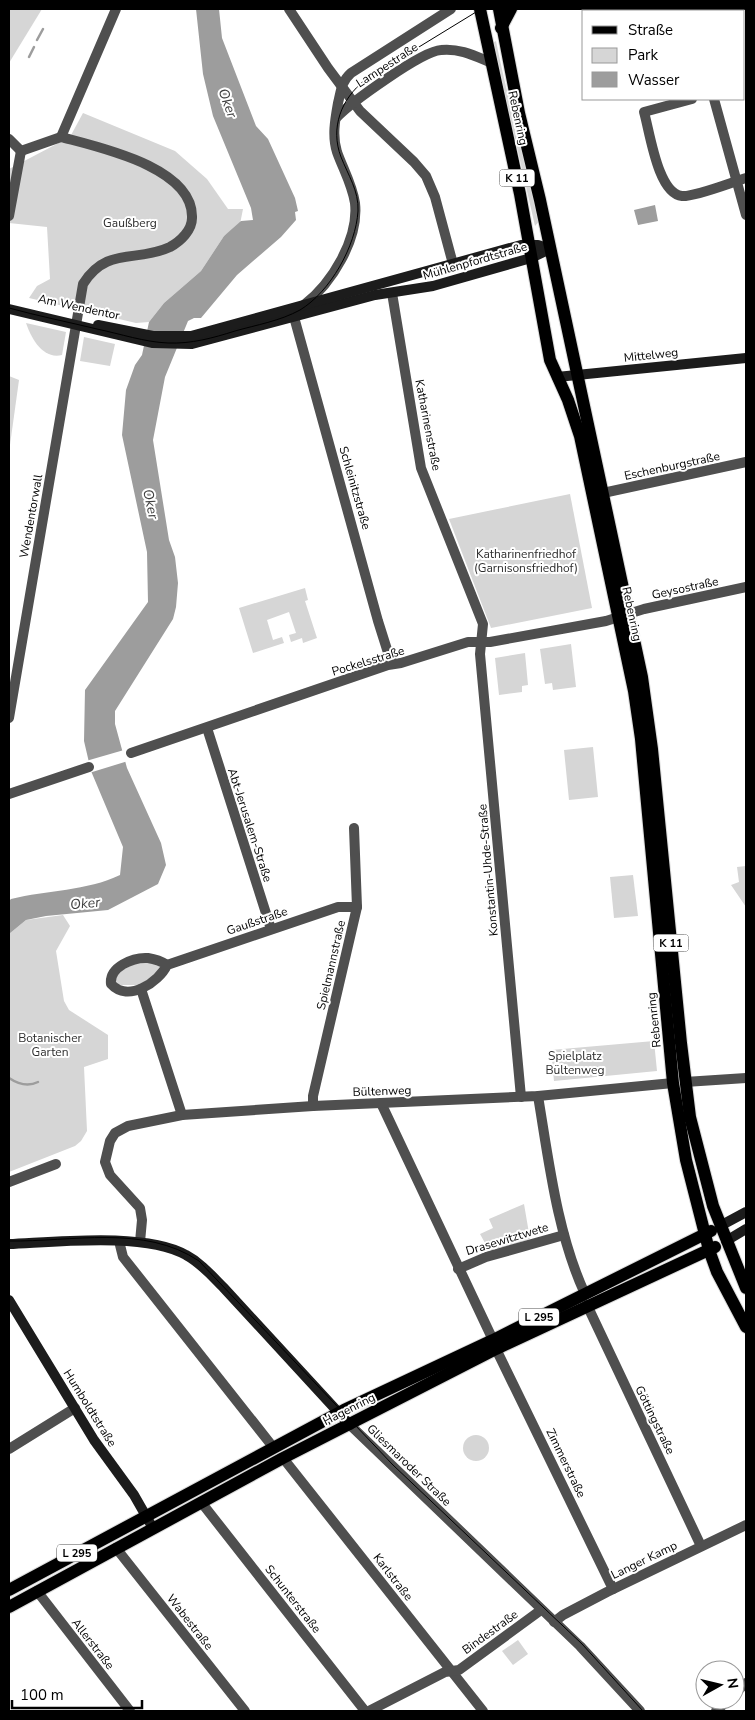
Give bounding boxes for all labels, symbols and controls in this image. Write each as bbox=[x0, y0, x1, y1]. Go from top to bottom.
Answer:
legend bbox=[582, 10, 745, 100]
text: Straße bbox=[628, 20, 673, 40]
street label: Lampestraße bbox=[353, 39, 421, 91]
text: Park bbox=[628, 45, 658, 65]
text: Wasser bbox=[628, 70, 680, 90]
water label: Oker bbox=[213, 86, 242, 121]
street label: Rebenring bbox=[504, 89, 532, 147]
road number: K 11 bbox=[500, 170, 534, 187]
park label: Gaußberg bbox=[103, 215, 157, 231]
street label: Mühlenpfordtstraße bbox=[421, 238, 529, 284]
street label: Am Wendentor bbox=[37, 291, 122, 324]
street label: Mittelweg bbox=[623, 344, 679, 366]
street label: Katharinenstraße bbox=[411, 378, 445, 472]
street label: Schleinitzstraße bbox=[335, 444, 375, 532]
street label: Eschenburgstraße bbox=[623, 448, 721, 484]
street label: Wendentorwall bbox=[16, 472, 46, 559]
water label: Oker bbox=[138, 487, 163, 522]
park label: Katharinenfriedhof (Garnisonsfriedhof) bbox=[474, 546, 578, 576]
street label: Geysostraße bbox=[650, 573, 720, 603]
street label: Rebenring bbox=[618, 585, 646, 643]
street label: Pockelsstraße bbox=[330, 642, 406, 680]
street label: Abt-Jerusalem-Straße bbox=[224, 766, 276, 884]
street label: Konstantin-Uhde-Straße bbox=[474, 803, 502, 937]
water label: Oker bbox=[69, 893, 102, 914]
street label: Gaußstraße bbox=[224, 903, 290, 939]
street label: Spielmannstraße bbox=[313, 919, 349, 1011]
road number: K 11 bbox=[654, 934, 688, 951]
street label: Rebenring bbox=[643, 992, 665, 1048]
park label: Botanischer Garten bbox=[18, 1030, 83, 1060]
park label: Spielplatz Bültenweg bbox=[546, 1048, 605, 1078]
street label: Bültenweg bbox=[352, 1082, 412, 1100]
street label: Drasewitztwete bbox=[464, 1219, 550, 1259]
road number: L 295 bbox=[519, 1308, 559, 1325]
street label: Humboldtstraße bbox=[60, 1366, 120, 1450]
street label: Göttingstraße bbox=[631, 1383, 679, 1457]
street label: Hagenring bbox=[320, 1389, 378, 1429]
street label: Gliesmaroder Straße bbox=[363, 1421, 455, 1509]
street label: Zimmerstraße bbox=[542, 1426, 590, 1500]
street label: Langer Kamp bbox=[608, 1537, 680, 1583]
road number: L 295 bbox=[57, 1545, 97, 1562]
street label: Karlstraße bbox=[369, 1550, 417, 1604]
street label: Schunterstraße bbox=[261, 1562, 325, 1636]
street label: Wabestraße bbox=[163, 1591, 217, 1653]
street label: Bindestraße bbox=[459, 1606, 521, 1658]
street label: Allerstraße bbox=[68, 1615, 118, 1673]
north arrow bbox=[695, 1660, 745, 1710]
text: N bbox=[722, 1677, 743, 1690]
scale bar bbox=[12, 1678, 142, 1710]
text: 100 m bbox=[20, 1685, 64, 1705]

